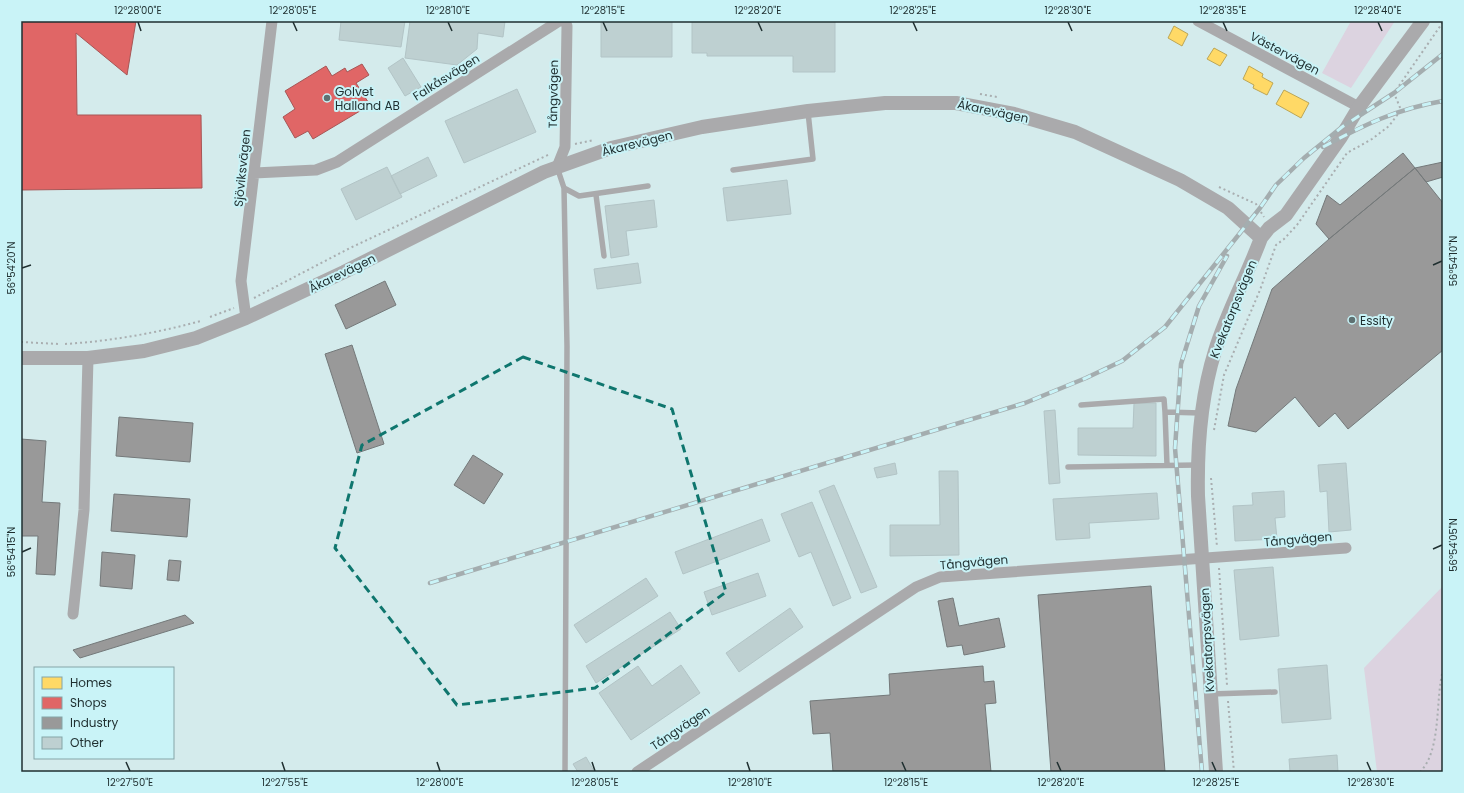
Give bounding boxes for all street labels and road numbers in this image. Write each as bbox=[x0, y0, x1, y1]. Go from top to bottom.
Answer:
street label: Västervägen bbox=[1247, 27, 1323, 79]
street label: Falkåsvägen bbox=[409, 50, 483, 104]
street label: Tångvägen bbox=[544, 60, 562, 128]
street label: Åkarevägen bbox=[956, 95, 1030, 127]
street label: Åkarevägen bbox=[600, 126, 674, 160]
street label: Sjöviksvägen bbox=[229, 128, 255, 208]
street label: Åkarevägen bbox=[306, 249, 378, 297]
street label: Kvekatorpsvägen bbox=[1206, 257, 1260, 361]
street label: Tångvägen bbox=[1263, 528, 1333, 550]
street label: Tångvägen bbox=[939, 551, 1009, 573]
street label: Kvekatorpsvägen bbox=[1196, 587, 1218, 693]
street label: Tångvägen bbox=[647, 702, 713, 754]

